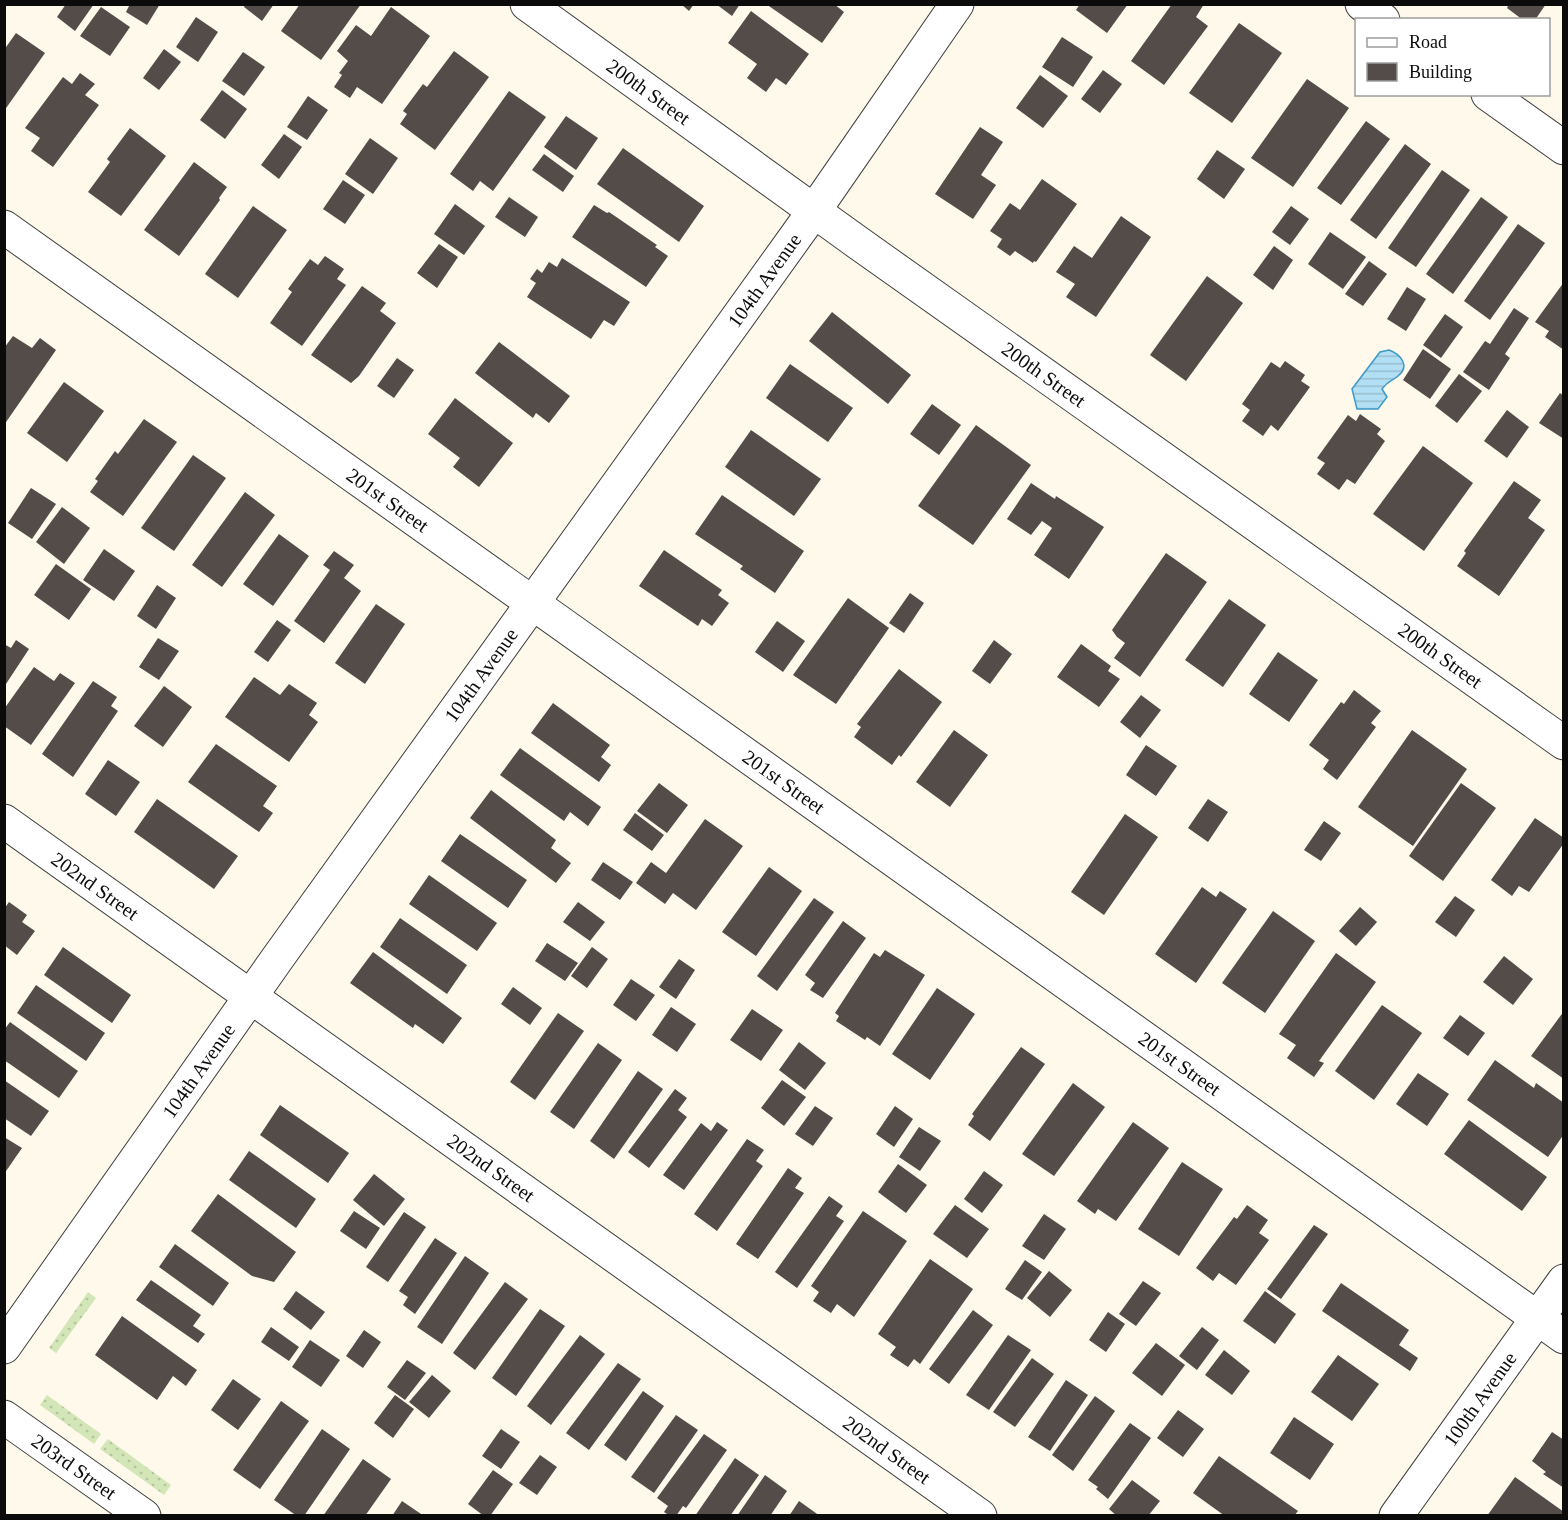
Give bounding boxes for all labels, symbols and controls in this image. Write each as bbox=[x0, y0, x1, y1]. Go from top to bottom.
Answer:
legend bbox=[1355, 18, 1550, 96]
text: Road bbox=[1409, 32, 1447, 52]
street label: 200th Street bbox=[603, 54, 695, 129]
text: Building bbox=[1409, 62, 1472, 82]
street label: 104th Avenue bbox=[723, 229, 805, 331]
street label: 200th Street bbox=[998, 337, 1090, 412]
street label: 201st Street bbox=[343, 464, 433, 537]
street label: 200th Street bbox=[1394, 618, 1487, 693]
street label: 104th Avenue bbox=[440, 624, 522, 726]
street label: 201st Street bbox=[739, 745, 829, 819]
street label: 202nd Street bbox=[47, 848, 143, 925]
street label: 104th Avenue bbox=[158, 1019, 239, 1122]
street label: 201st Street bbox=[1135, 1027, 1225, 1100]
street label: 202nd Street bbox=[443, 1129, 539, 1207]
street label: 100th Avenue bbox=[1439, 1348, 1521, 1450]
street label: 202nd Street bbox=[839, 1411, 935, 1488]
street label: 203rd Street bbox=[28, 1429, 121, 1504]

